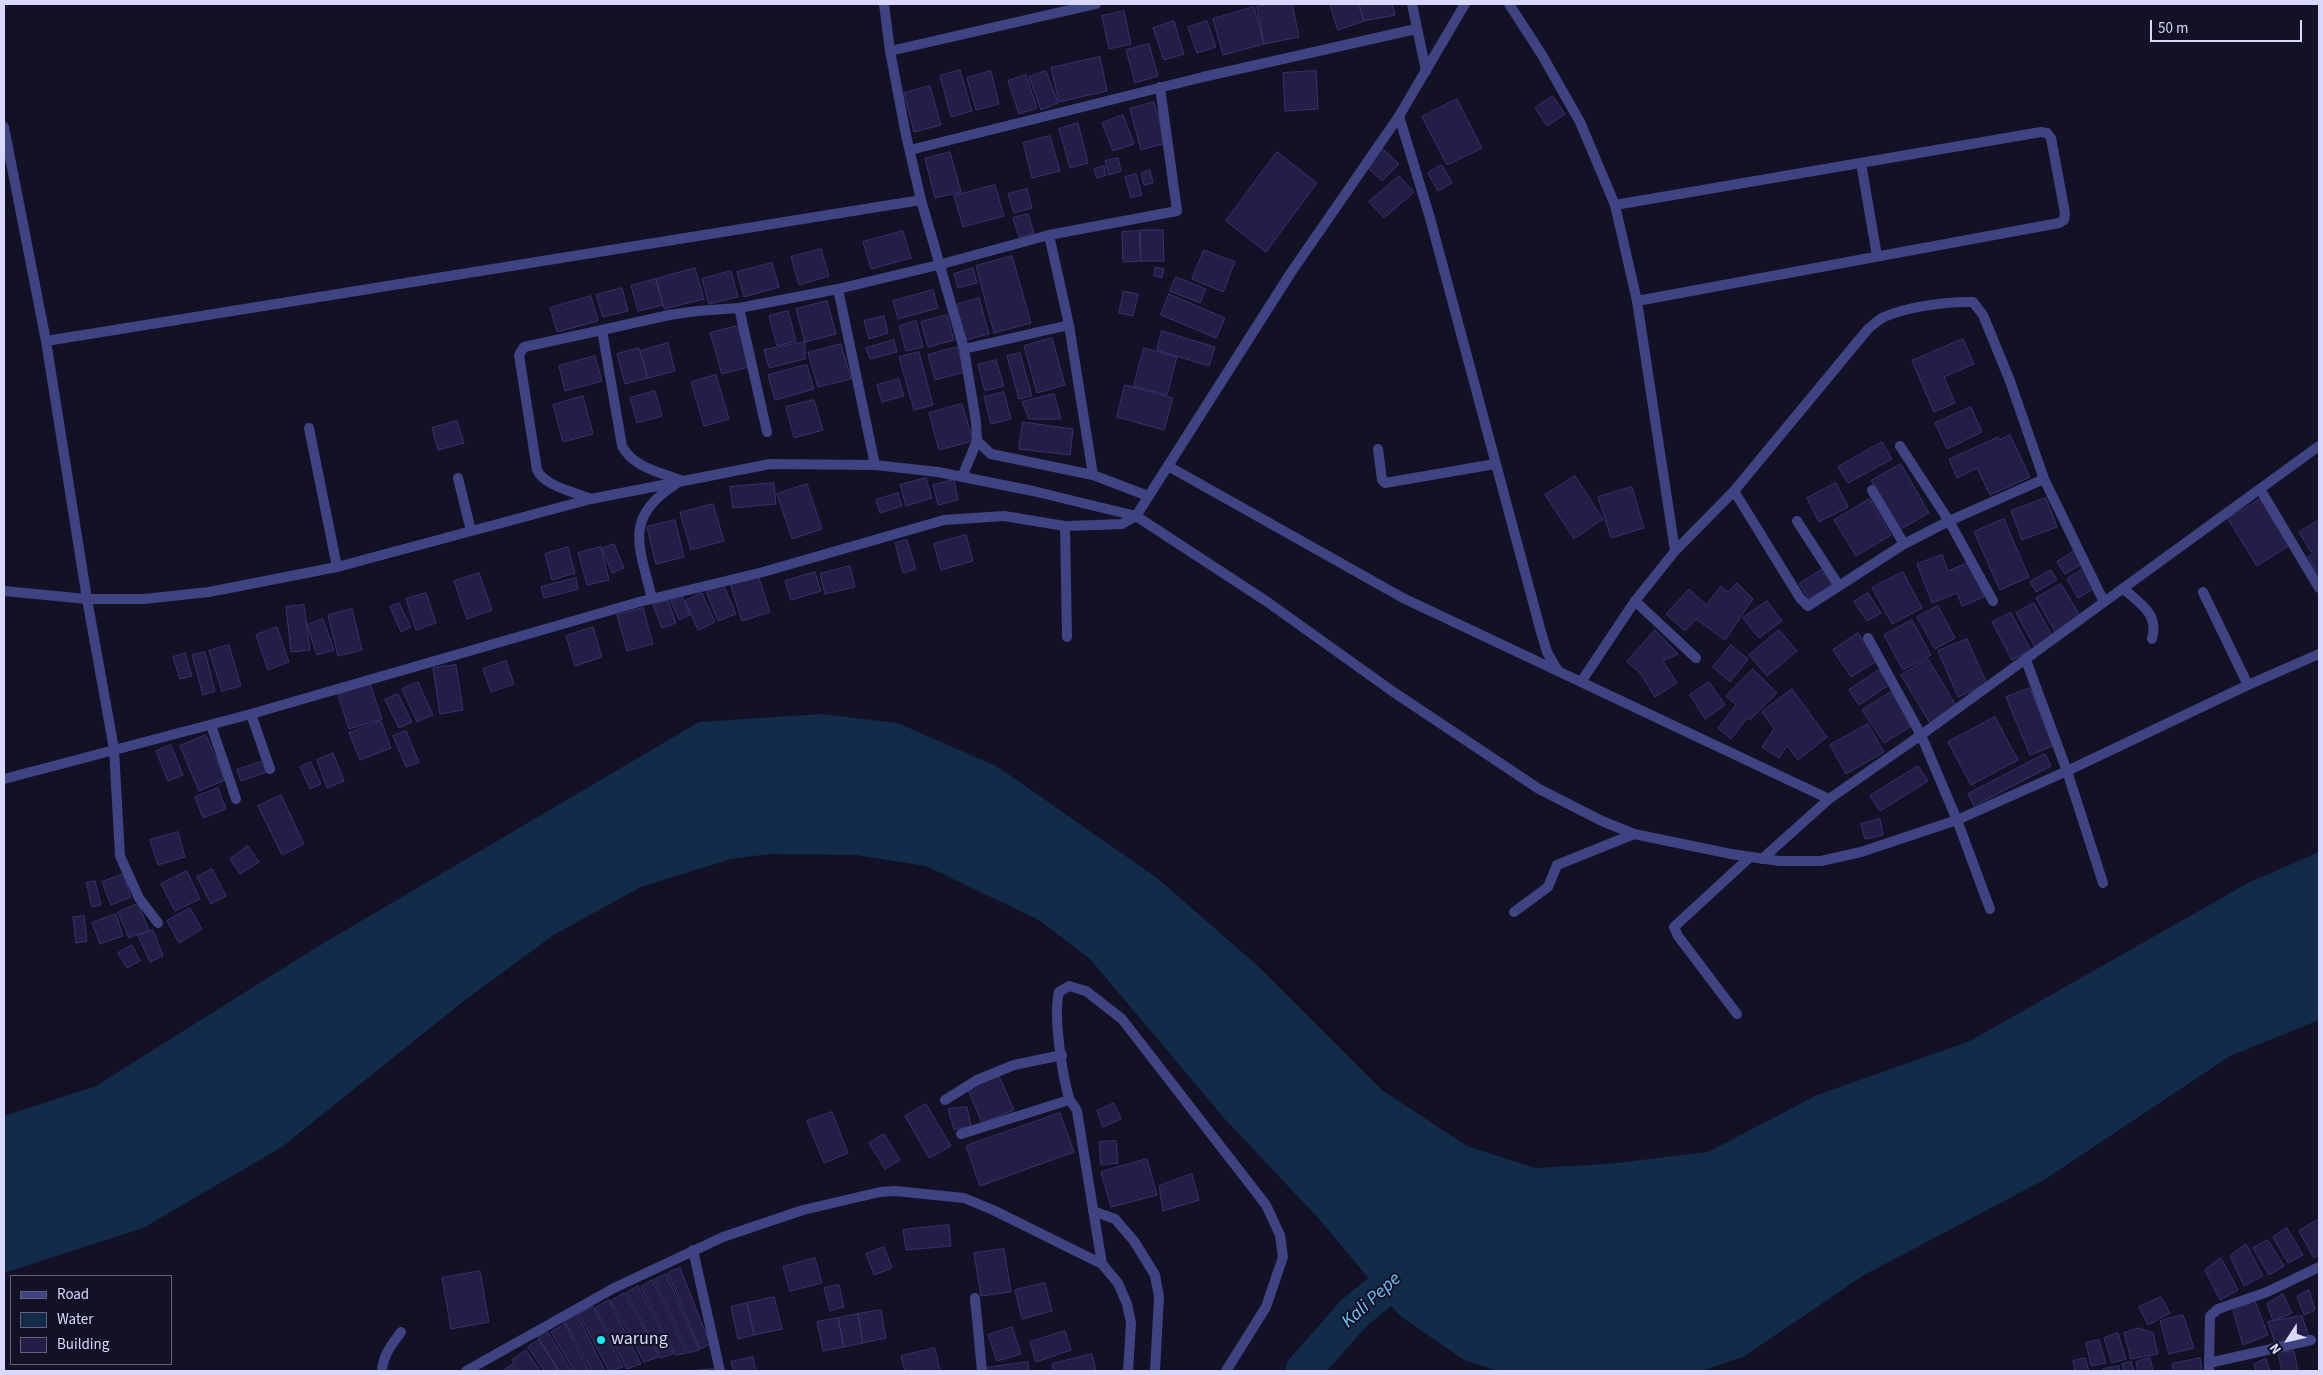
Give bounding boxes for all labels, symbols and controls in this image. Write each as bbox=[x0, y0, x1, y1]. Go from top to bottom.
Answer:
scale bar bbox=[2153, 10, 2306, 42]
text: 50 m bbox=[2158, 18, 2188, 39]
water label: Kali Pepe bbox=[1338, 1268, 1406, 1334]
legend bbox=[10, 1275, 172, 1365]
text: Road bbox=[57, 1284, 89, 1305]
text: Water bbox=[57, 1309, 93, 1330]
north arrow bbox=[2263, 1315, 2313, 1365]
place label: warung bbox=[611, 1329, 668, 1351]
text: Building bbox=[57, 1334, 109, 1355]
marker: warung bbox=[595, 1334, 607, 1346]
text: N bbox=[2265, 1339, 2287, 1358]

